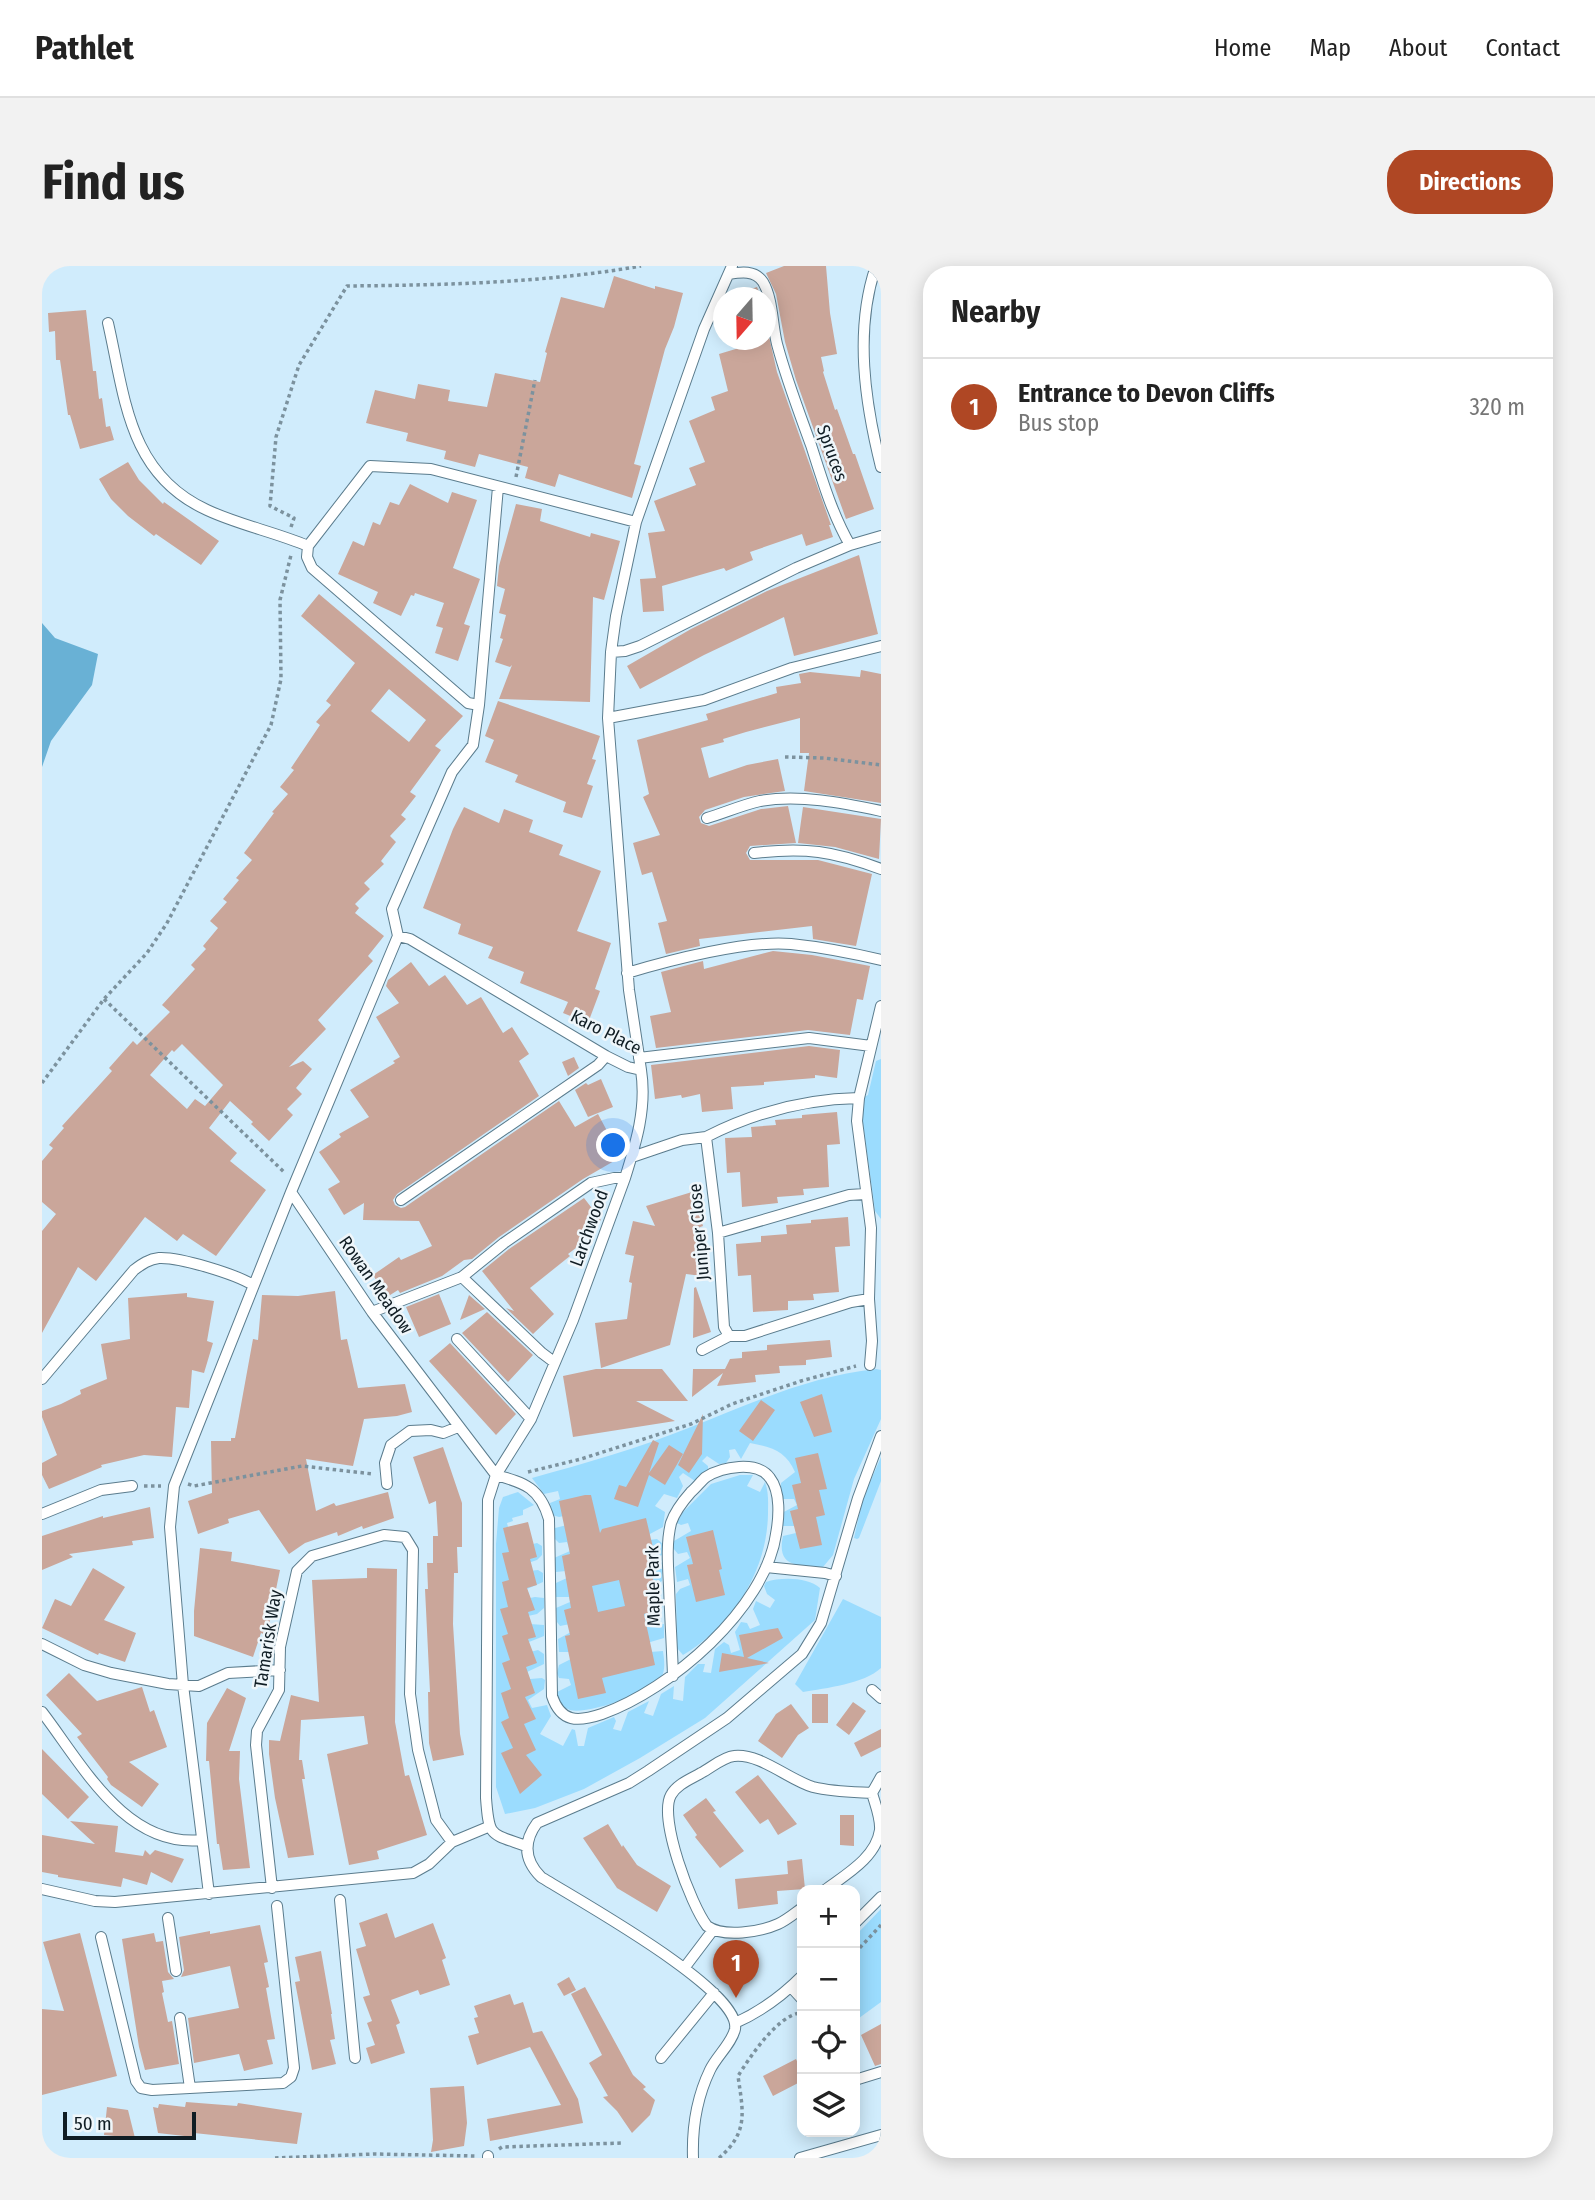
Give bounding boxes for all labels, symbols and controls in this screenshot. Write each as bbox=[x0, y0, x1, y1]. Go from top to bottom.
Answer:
text: Pathlet bbox=[35, 28, 134, 68]
text: Home bbox=[1214, 34, 1271, 62]
text: Map bbox=[1309, 34, 1351, 62]
text: About bbox=[1389, 34, 1447, 62]
text: Contact bbox=[1485, 34, 1560, 62]
button: Directions bbox=[1387, 150, 1553, 214]
text: Find us bbox=[42, 153, 185, 212]
north arrow bbox=[713, 287, 776, 350]
text: Nearby bbox=[951, 294, 1040, 330]
text: Entrance to Devon Cliffs bbox=[1018, 378, 1275, 409]
text: 1 bbox=[969, 393, 979, 421]
text: 320 m bbox=[1470, 393, 1525, 421]
text: Bus stop bbox=[1018, 409, 1099, 437]
street label: Spruces bbox=[812, 422, 852, 484]
street label: Karo Place bbox=[567, 1005, 645, 1059]
your location bbox=[596, 1128, 630, 1162]
street label: Juniper Close bbox=[684, 1183, 714, 1281]
street label: Larchwood bbox=[565, 1187, 613, 1269]
street label: Rowan Meadow bbox=[334, 1232, 418, 1338]
street label: Maple Park bbox=[641, 1545, 665, 1627]
street label: Tamarisk Way bbox=[249, 1588, 287, 1690]
map controls bbox=[797, 1885, 860, 2137]
button: + bbox=[797, 1885, 860, 1948]
pin: 1 bbox=[713, 1940, 759, 1998]
button: − bbox=[797, 1948, 860, 2011]
button: locate bbox=[797, 2011, 860, 2074]
button: layers bbox=[797, 2074, 860, 2137]
scale bar bbox=[63, 2109, 196, 2141]
text: 50 m bbox=[74, 2112, 112, 2135]

